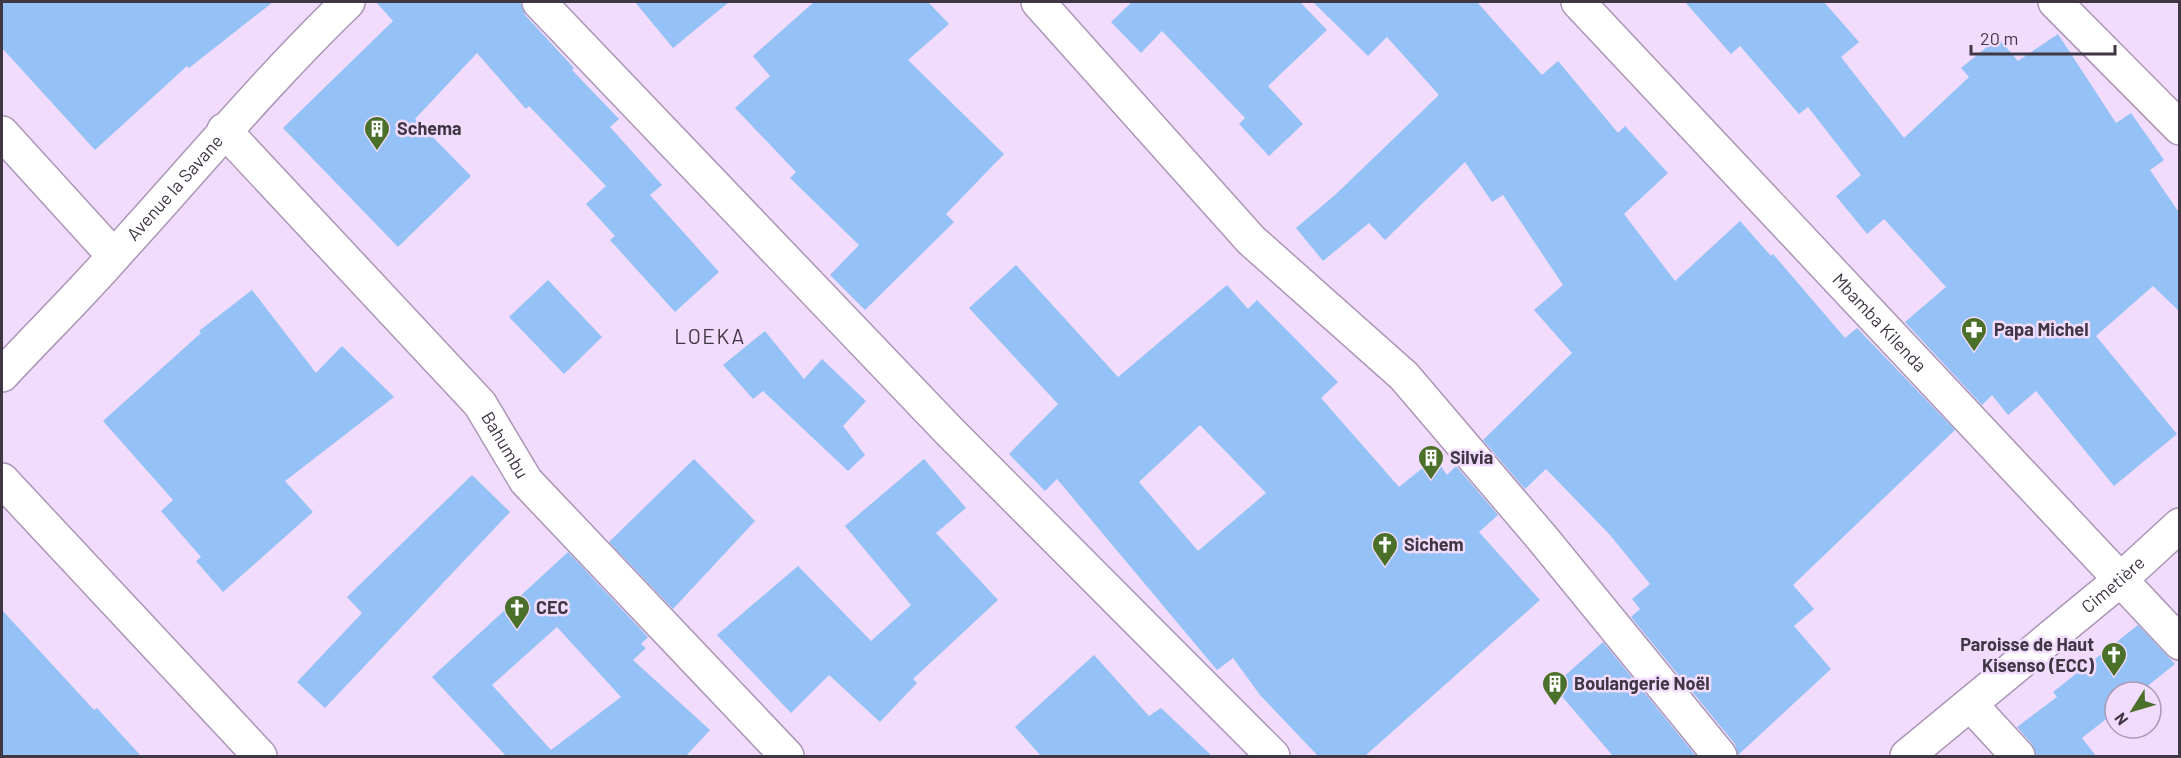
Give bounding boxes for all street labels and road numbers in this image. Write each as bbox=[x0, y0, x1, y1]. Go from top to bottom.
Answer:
street label: Avenue la Savane bbox=[122, 130, 227, 245]
street label: Mbamba Kilenda bbox=[1828, 268, 1932, 376]
street label: Bahumbu bbox=[477, 407, 534, 482]
street label: Cimetière bbox=[2076, 551, 2149, 617]

